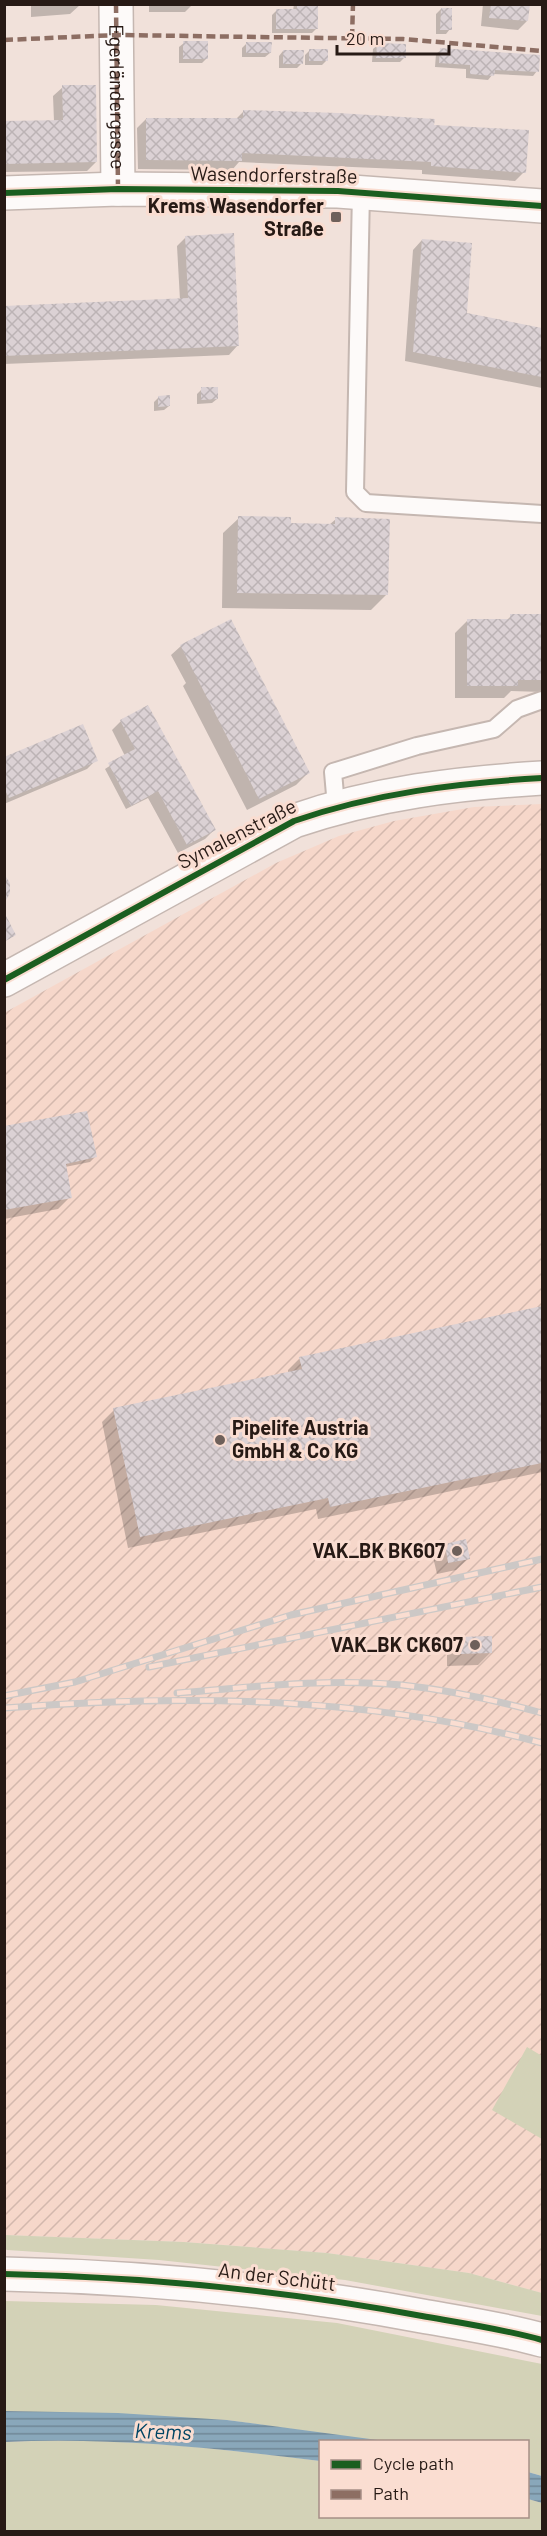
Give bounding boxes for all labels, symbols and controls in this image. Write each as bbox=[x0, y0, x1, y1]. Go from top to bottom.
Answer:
scale bar bbox=[337, 18, 450, 56]
street label: Egerländergasse bbox=[105, 24, 131, 170]
text: 20 m bbox=[346, 27, 384, 49]
street label: Wasendorferstraße bbox=[190, 161, 358, 187]
place label: Krems Wasendorfer Straße bbox=[148, 193, 324, 240]
marker: Krems Wasendorfer Straße bbox=[329, 210, 343, 224]
street label: Symalenstraße bbox=[173, 793, 300, 873]
place label: Pipelife Austria GmbH & Co KG bbox=[232, 1415, 369, 1462]
marker: Pipelife Austria GmbH & Co KG bbox=[213, 1433, 227, 1447]
place label: VAK_BK BK607 bbox=[312, 1538, 445, 1562]
marker: VAK_BK BK607 bbox=[450, 1544, 464, 1558]
place label: VAK_BK CK607 bbox=[331, 1632, 463, 1656]
marker: VAK_BK CK607 bbox=[468, 1638, 482, 1652]
street label: An der Schütt bbox=[217, 2257, 337, 2295]
water label: Krems bbox=[134, 2417, 192, 2444]
legend bbox=[319, 2440, 529, 2518]
text: Cycle path bbox=[373, 2452, 454, 2474]
text: Path bbox=[373, 2482, 409, 2504]

